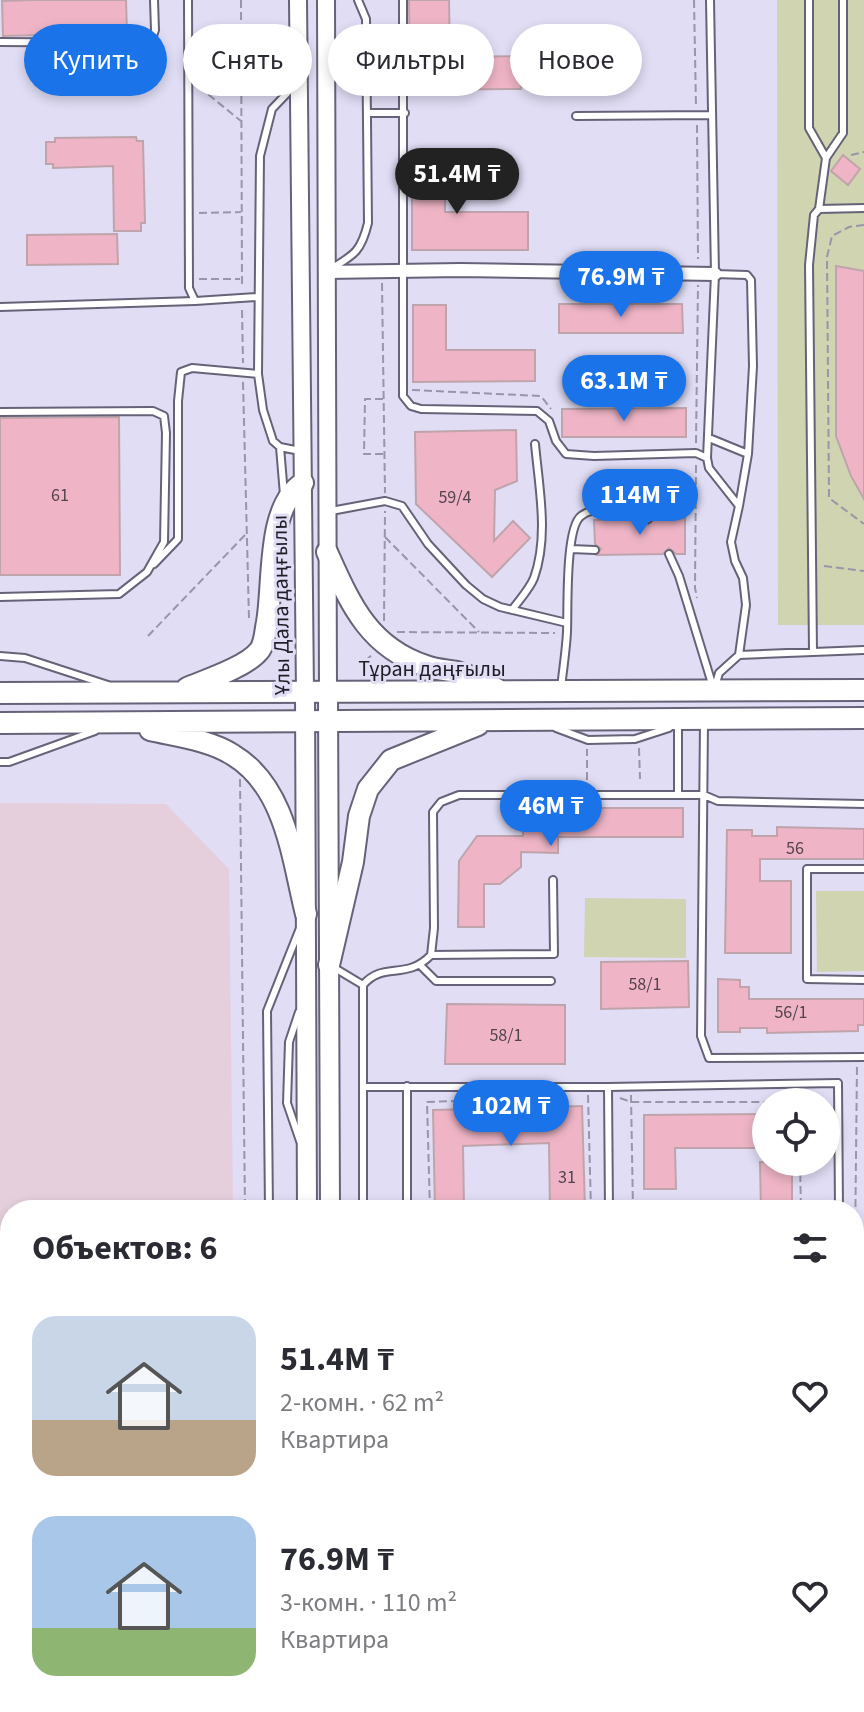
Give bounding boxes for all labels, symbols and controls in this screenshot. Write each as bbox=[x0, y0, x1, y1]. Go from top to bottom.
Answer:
chip: Купить bbox=[24, 24, 167, 96]
chip: Снять bbox=[183, 24, 312, 96]
chip: Фильтры bbox=[328, 24, 494, 96]
chip: Новое bbox=[510, 24, 642, 96]
pin: 51.4M ₸ bbox=[383, 148, 531, 216]
text: 51.4M ₸ bbox=[413, 155, 501, 192]
pin: 76.9M ₸ bbox=[547, 251, 695, 319]
text: 76.9M ₸ bbox=[577, 258, 665, 295]
pin: 63.1M ₸ bbox=[550, 355, 698, 423]
text: 63.1M ₸ bbox=[580, 362, 668, 399]
pin: 114M ₸ bbox=[575, 469, 705, 537]
text: 114M ₸ bbox=[600, 476, 680, 513]
house number: 61 bbox=[51, 483, 69, 508]
house number: 59/4 bbox=[438, 485, 472, 510]
street label: Ұлы Дала даңғылы bbox=[263, 515, 299, 696]
street label: Тұран даңғылы bbox=[358, 653, 506, 685]
pin: 46M ₸ bbox=[495, 780, 607, 848]
text: 46M ₸ bbox=[518, 787, 584, 824]
house number: 56 bbox=[786, 836, 804, 861]
house number: 58/1 bbox=[628, 972, 662, 997]
house number: 56/1 bbox=[774, 1000, 808, 1025]
house number: 58/1 bbox=[489, 1023, 523, 1048]
pin: 102M ₸ bbox=[446, 1080, 576, 1148]
text: 102M ₸ bbox=[471, 1087, 551, 1124]
map controls bbox=[752, 1088, 840, 1176]
button: locate bbox=[752, 1088, 840, 1176]
house number: 31 bbox=[558, 1165, 576, 1190]
text: Объектов: 6 bbox=[32, 1224, 217, 1273]
icon: filters bbox=[788, 1226, 832, 1270]
text: 51.4M ₸ bbox=[280, 1335, 395, 1384]
icon: home bbox=[96, 1348, 192, 1444]
icon: heart bbox=[788, 1374, 832, 1418]
text: 2-комн. · 62 m² bbox=[280, 1384, 444, 1421]
text: Квартира bbox=[280, 1421, 389, 1458]
text: 76.9M ₸ bbox=[280, 1535, 395, 1584]
icon: home bbox=[96, 1548, 192, 1644]
icon: heart bbox=[788, 1574, 832, 1618]
text: 3-комн. · 110 m² bbox=[280, 1584, 457, 1621]
text: Квартира bbox=[280, 1621, 389, 1658]

